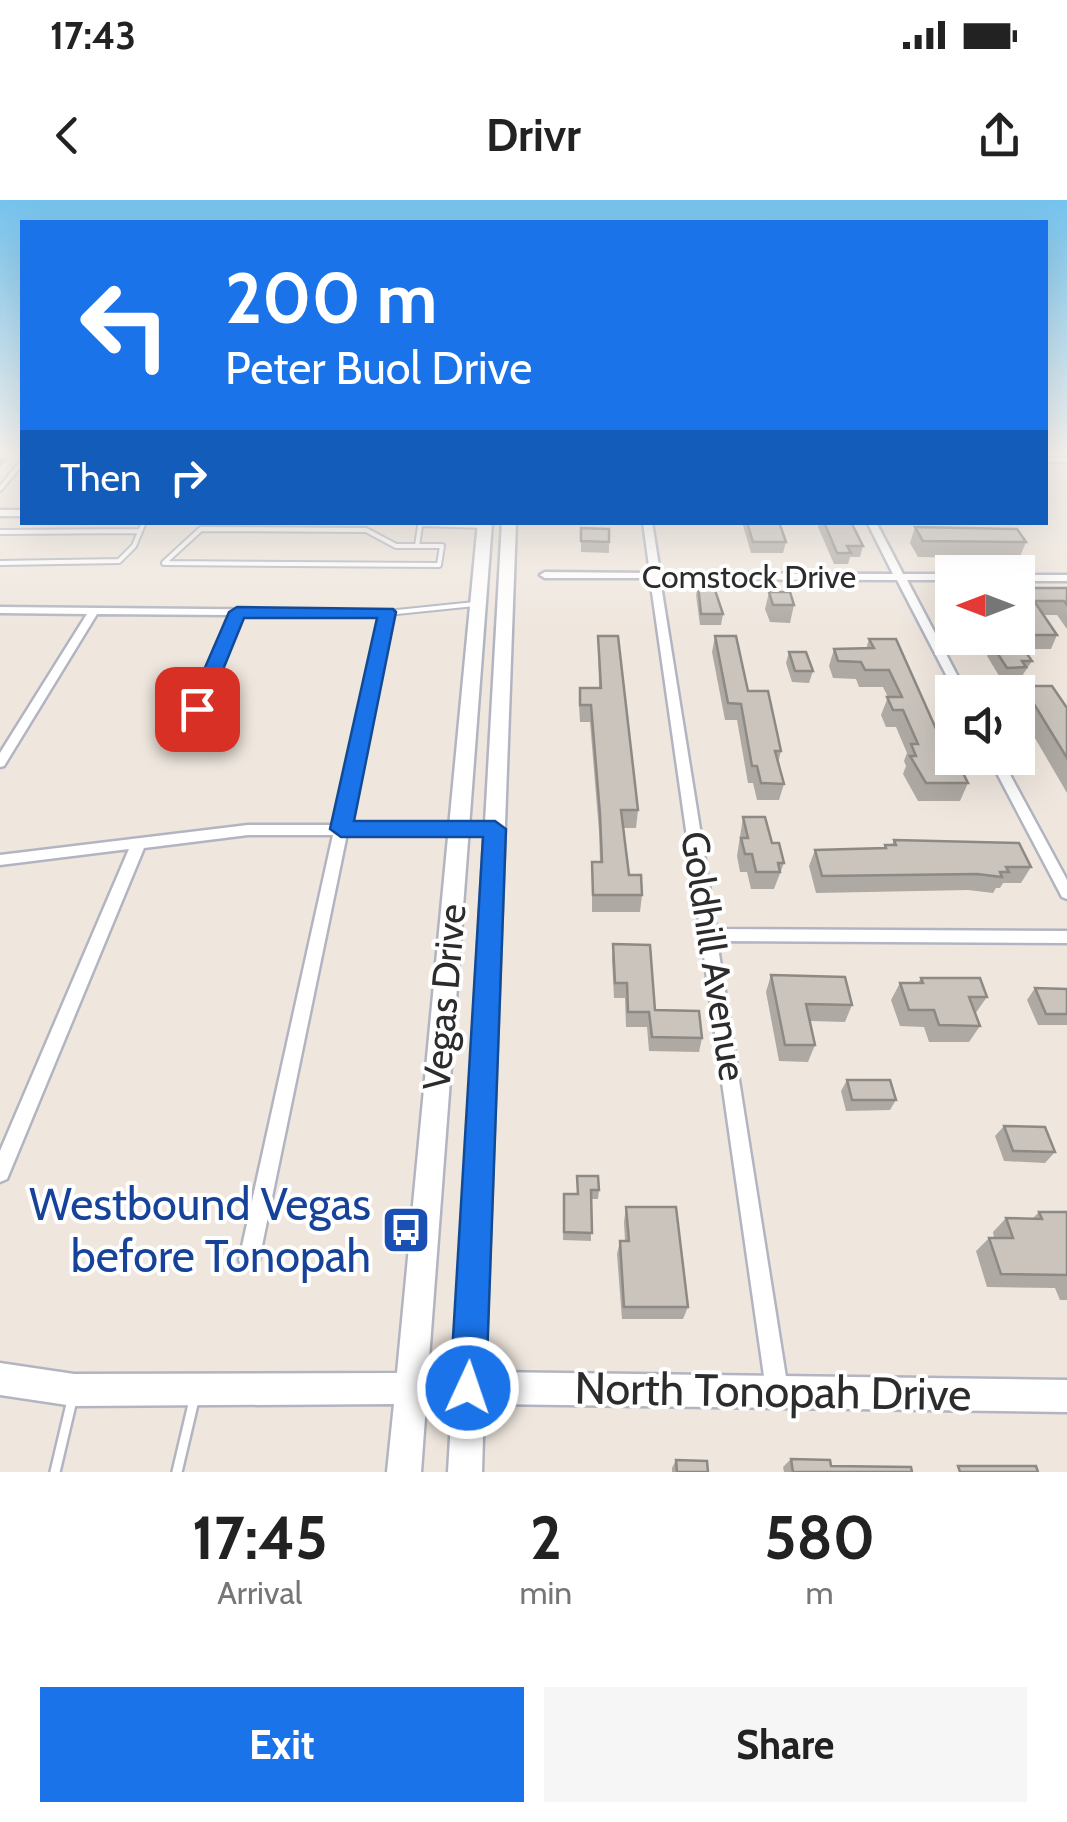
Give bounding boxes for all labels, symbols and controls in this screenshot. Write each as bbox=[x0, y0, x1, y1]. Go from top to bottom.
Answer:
text: 17:43 bbox=[50, 12, 136, 59]
icon: back bbox=[40, 108, 95, 163]
text: Drivr bbox=[486, 108, 581, 162]
icon: share bbox=[972, 108, 1027, 163]
text: 200 m bbox=[225, 255, 437, 341]
icon: left bbox=[60, 260, 190, 390]
text: Peter Buol Drive bbox=[225, 341, 532, 395]
icon: right bbox=[161, 450, 216, 505]
text: Then bbox=[60, 454, 141, 501]
north arrow bbox=[935, 555, 1035, 655]
map controls bbox=[935, 555, 1035, 775]
street label: Comstock Drive bbox=[642, 557, 856, 596]
pin bbox=[155, 667, 240, 752]
button: sound bbox=[935, 675, 1035, 775]
icon: arrive bbox=[170, 682, 225, 737]
street label: Goldhill Avenue bbox=[671, 828, 757, 1084]
street label: Vegas Drive bbox=[412, 902, 476, 1092]
place label: Westbound Vegas before Tonopah bbox=[29, 1177, 371, 1283]
bus stop icon: Westbound Vegas before Tonopah bbox=[380, 1204, 432, 1256]
position arrow bbox=[416, 1336, 520, 1440]
street label: North Tonopah Drive bbox=[574, 1361, 972, 1421]
text: 17:45 bbox=[192, 1501, 328, 1574]
text: 2 bbox=[530, 1501, 562, 1574]
text: 580 bbox=[764, 1501, 875, 1574]
text: Arrival bbox=[217, 1573, 302, 1612]
text: min bbox=[519, 1573, 572, 1612]
text: m bbox=[806, 1573, 834, 1612]
button: Exit bbox=[40, 1687, 524, 1802]
button: Share bbox=[544, 1687, 1027, 1802]

